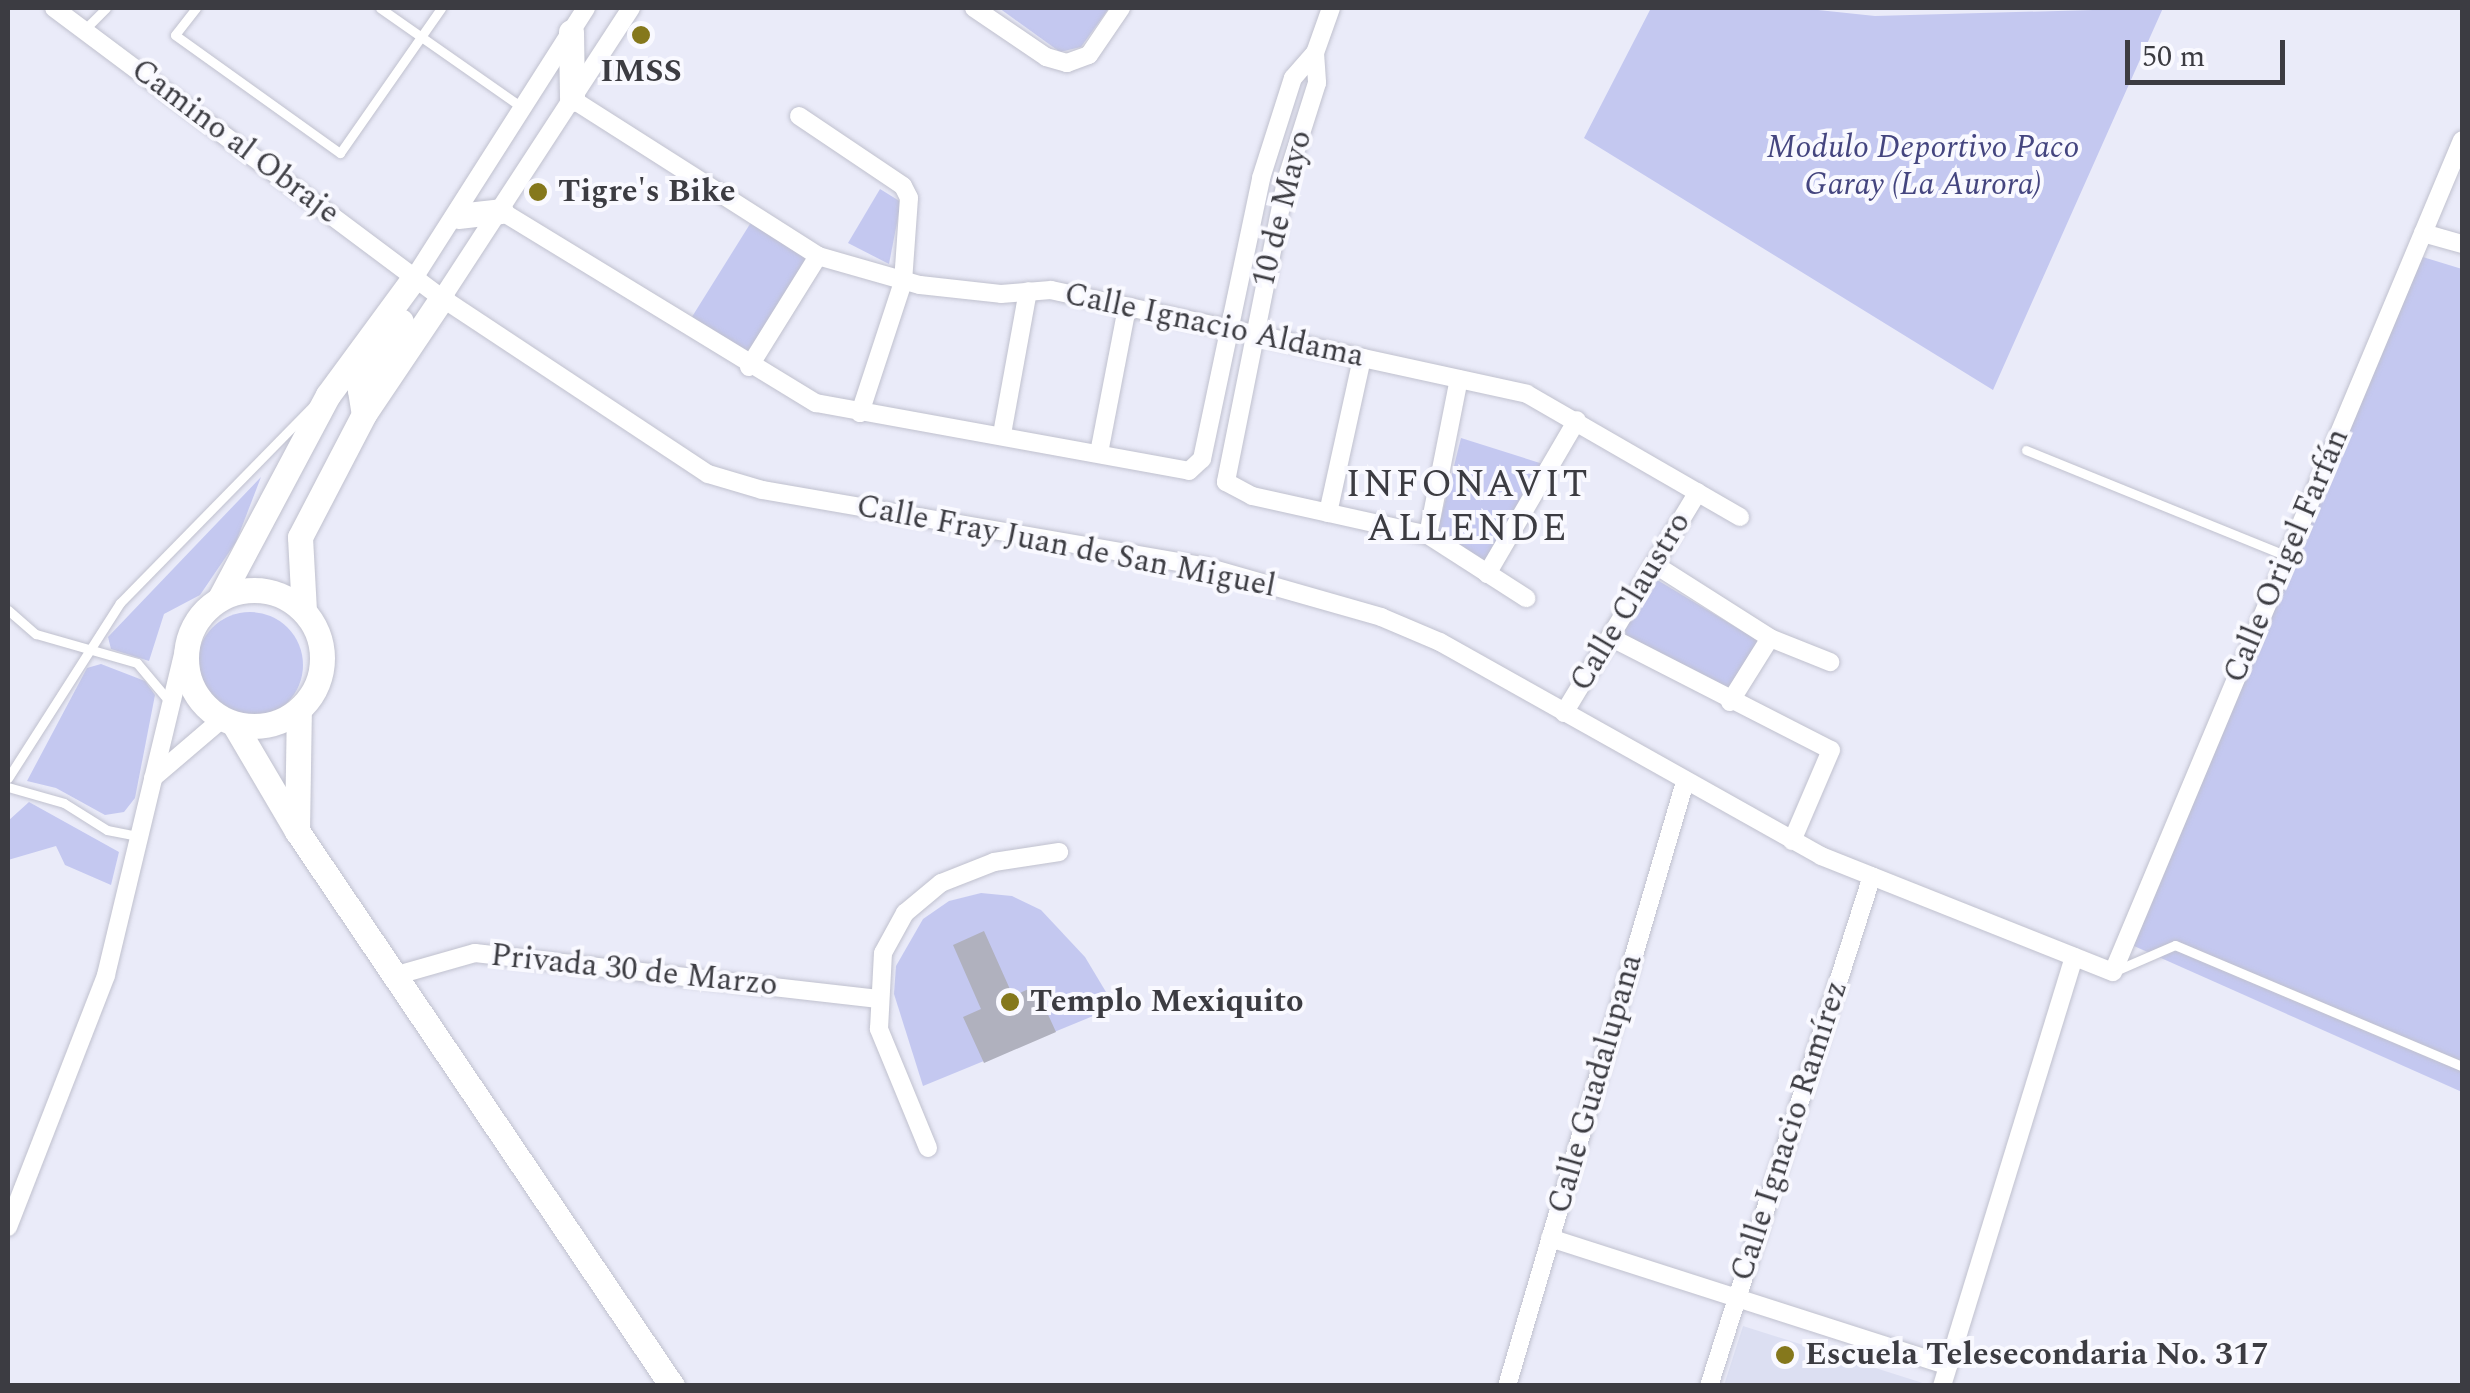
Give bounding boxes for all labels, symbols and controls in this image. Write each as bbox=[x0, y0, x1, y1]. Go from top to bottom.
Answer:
scale bar bbox=[2130, 20, 2290, 82]
marker: IMSS bbox=[628, 22, 654, 48]
text: 50 m bbox=[2142, 34, 2205, 80]
street label: Camino al Obraje bbox=[123, 51, 347, 233]
place label: IMSS bbox=[600, 53, 682, 91]
street label: 10 de Mayo bbox=[1245, 127, 1321, 291]
park label: Modulo Deportivo Paco Garay (La Aurora) bbox=[1767, 130, 2079, 205]
place label: Tigre's Bike bbox=[558, 173, 736, 211]
marker: Tigre's Bike bbox=[527, 181, 549, 203]
street label: Calle Ignacio Aldama bbox=[1061, 276, 1367, 376]
street label: Calle Origel Farfán bbox=[2216, 423, 2358, 689]
district label: INFONAVIT ALLENDE bbox=[1346, 463, 1590, 552]
street label: Calle Fray Juan de San Miguel bbox=[853, 487, 1279, 607]
street label: Calle Claustro bbox=[1562, 505, 1700, 699]
street label: Privada 30 de Marzo bbox=[489, 937, 779, 1005]
street label: Calle Guadalupana bbox=[1541, 950, 1651, 1218]
street label: Calle Ignacio Ramírez bbox=[1723, 976, 1857, 1286]
place label: Templo Mexiquito bbox=[1030, 983, 1304, 1021]
marker: Templo Mexiquito bbox=[999, 991, 1021, 1013]
place label: Escuela Telesecondaria No. 317 bbox=[1805, 1336, 2269, 1374]
marker: Escuela Telesecondaria No. 317 bbox=[1774, 1344, 1796, 1366]

